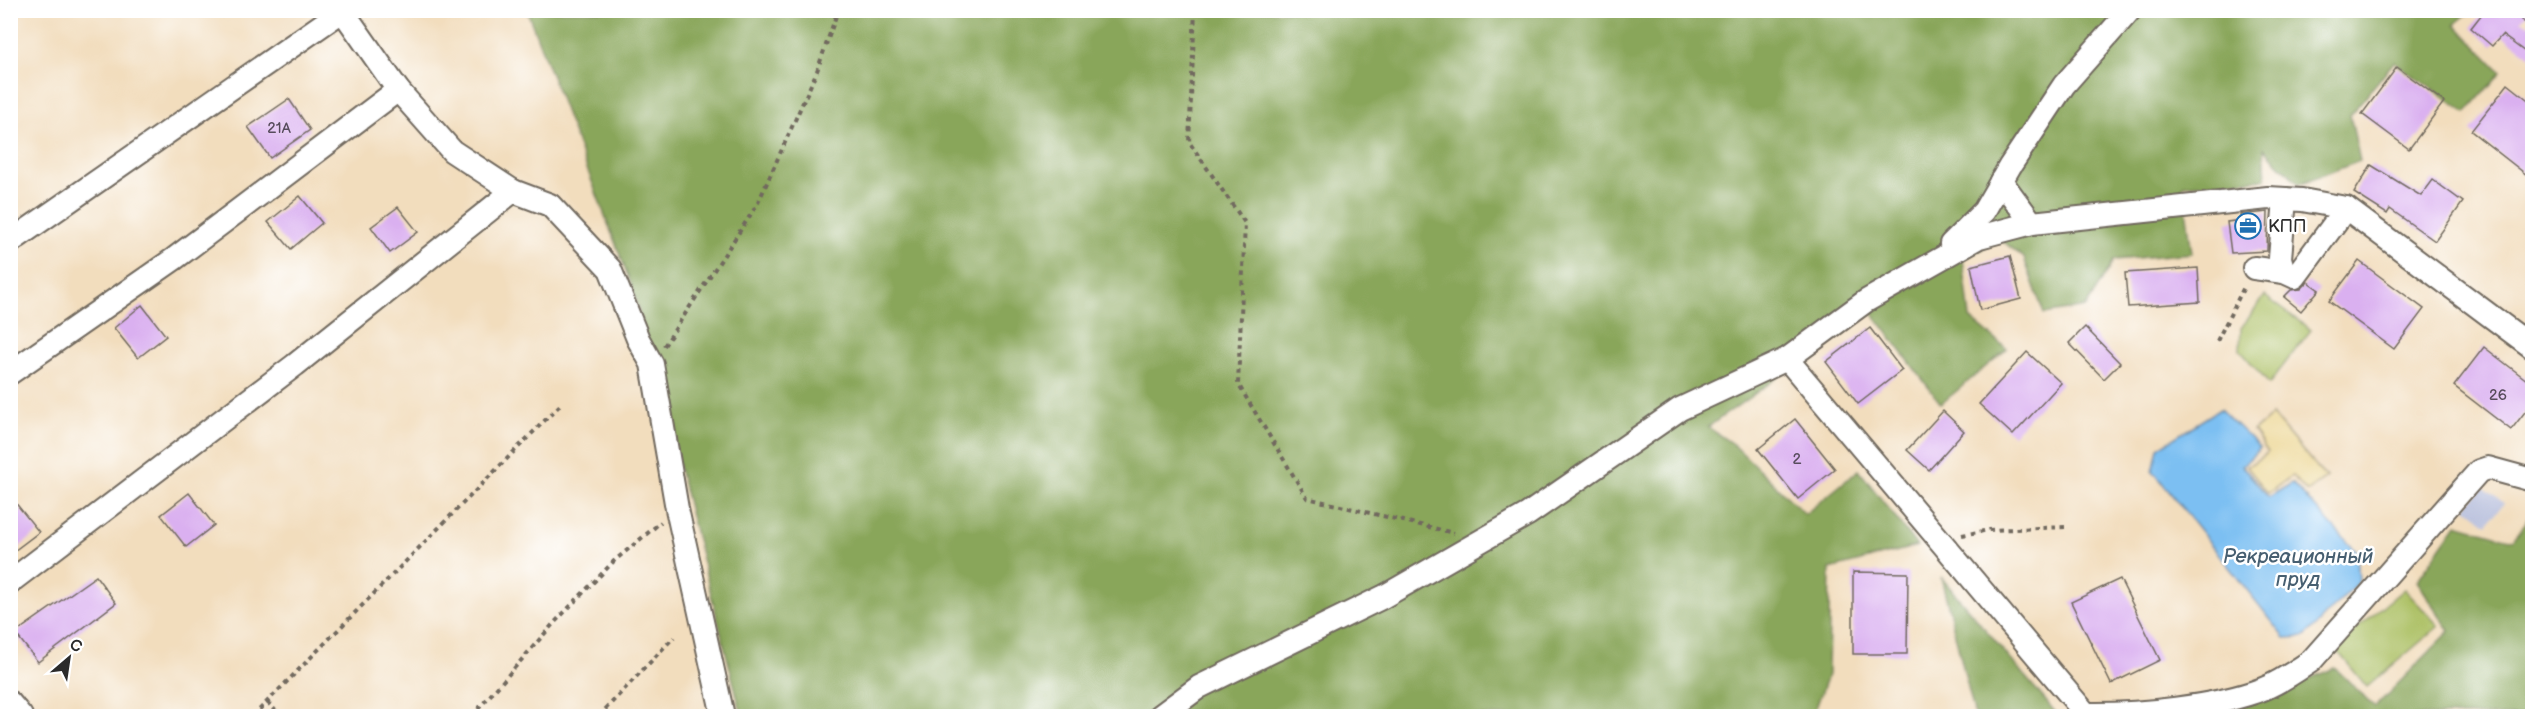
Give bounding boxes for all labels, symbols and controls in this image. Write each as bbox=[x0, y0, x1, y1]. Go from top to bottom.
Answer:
house number: 21А bbox=[267, 119, 292, 138]
office icon: КПП bbox=[2233, 211, 2263, 241]
place label: КПП bbox=[2268, 216, 2307, 237]
house number: 26 bbox=[2489, 386, 2507, 405]
house number: 2 bbox=[1793, 450, 1802, 469]
water label: Рекреационный пруд bbox=[2223, 545, 2374, 592]
north arrow bbox=[39, 628, 99, 688]
text: С bbox=[66, 635, 85, 657]

